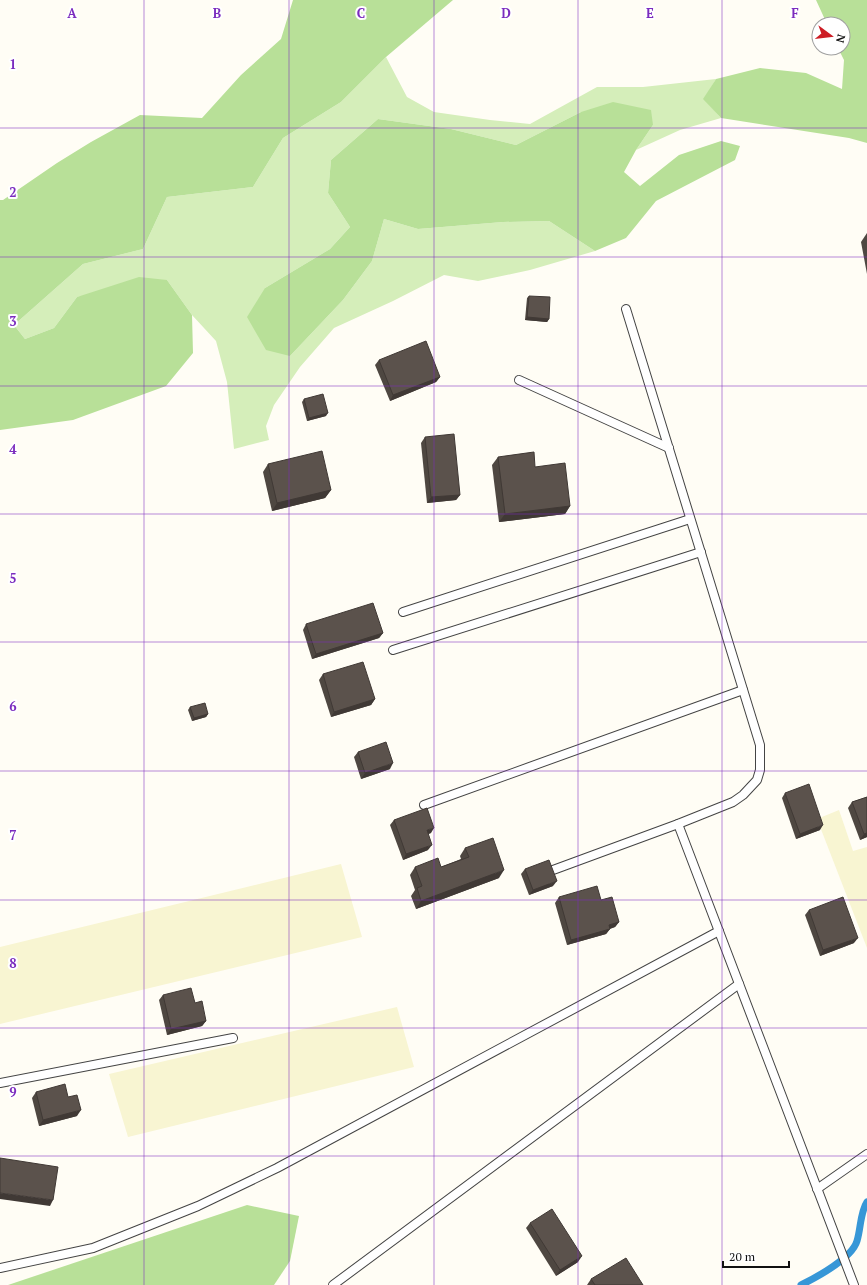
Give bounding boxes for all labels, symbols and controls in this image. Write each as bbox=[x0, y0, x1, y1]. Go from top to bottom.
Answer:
text: A bbox=[67, 4, 77, 22]
text: B bbox=[213, 4, 221, 22]
text: C bbox=[357, 4, 365, 22]
text: D bbox=[501, 4, 511, 22]
text: E bbox=[646, 4, 654, 22]
text: F bbox=[791, 4, 799, 22]
north arrow bbox=[811, 16, 851, 56]
text: N bbox=[833, 33, 849, 45]
text: 1 bbox=[9, 55, 17, 73]
text: 2 bbox=[9, 183, 17, 201]
text: 3 bbox=[9, 312, 17, 330]
text: 4 bbox=[9, 440, 17, 458]
text: 5 bbox=[9, 569, 17, 587]
text: 6 bbox=[9, 697, 17, 715]
text: 7 bbox=[9, 826, 17, 844]
text: 8 bbox=[9, 954, 17, 972]
text: 9 bbox=[9, 1083, 17, 1101]
scale bar bbox=[723, 1243, 789, 1269]
text: 20 m bbox=[729, 1249, 756, 1264]

